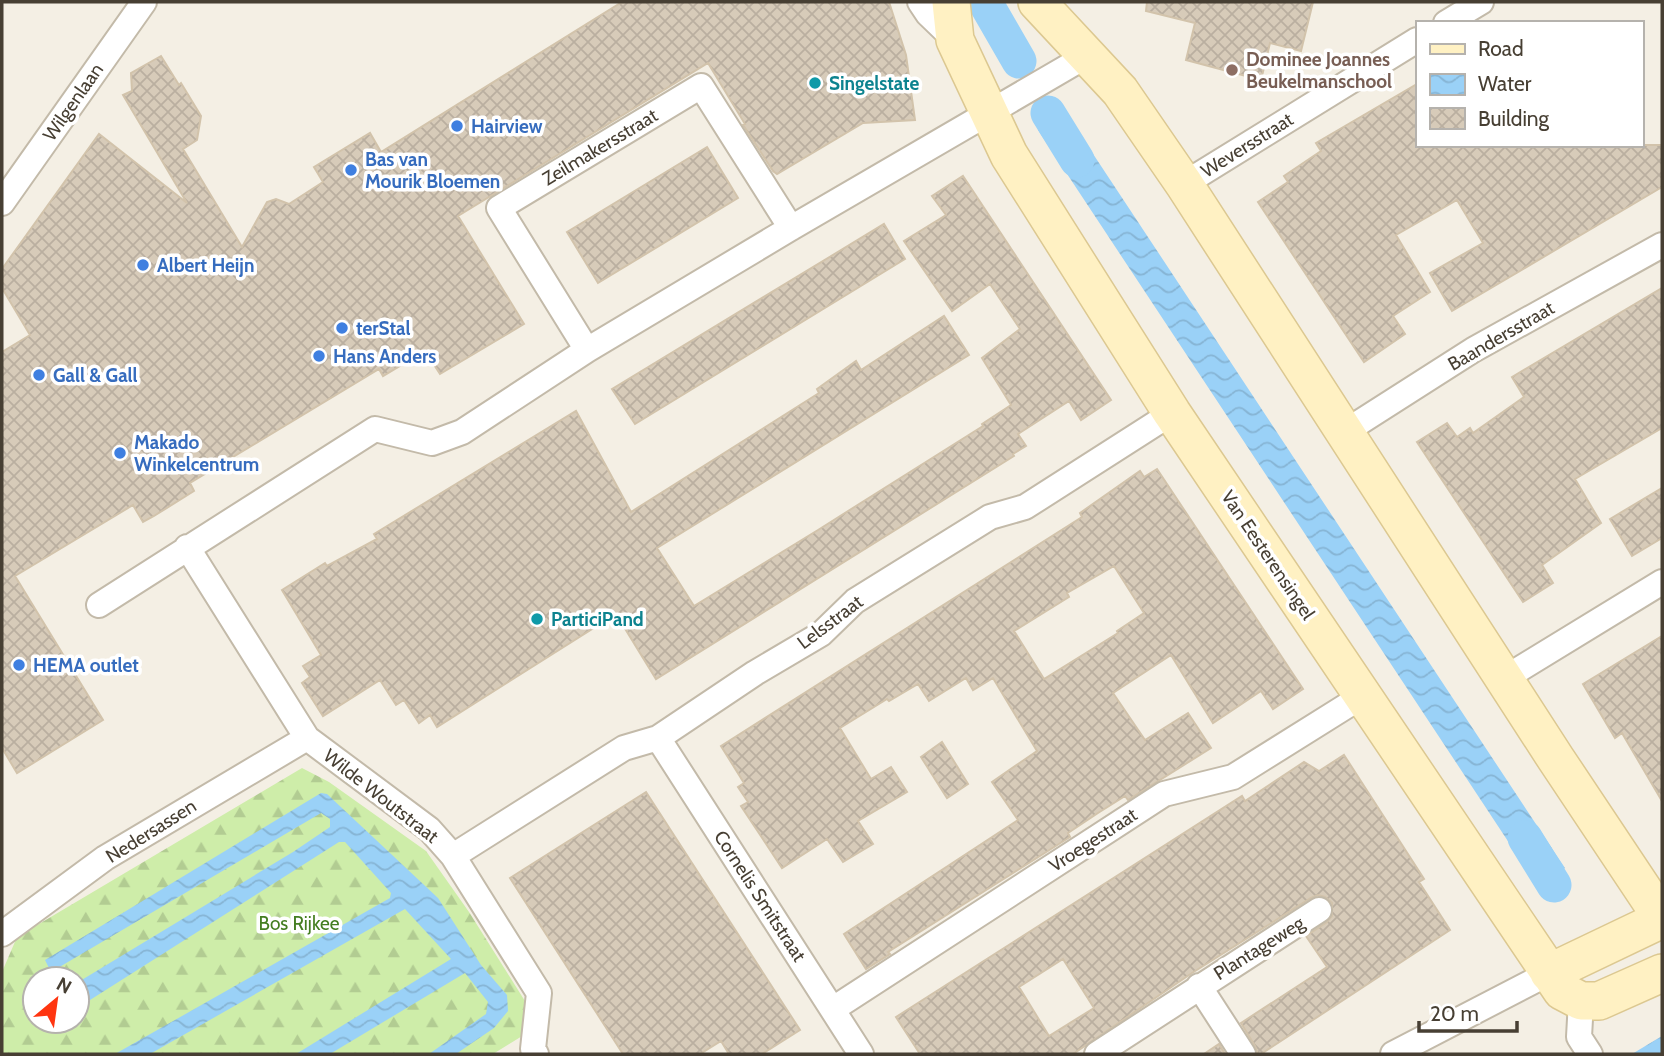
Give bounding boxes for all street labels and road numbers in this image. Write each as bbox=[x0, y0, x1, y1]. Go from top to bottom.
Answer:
street label: Wilgenlaan bbox=[38, 59, 108, 145]
street label: Zeilmakersstraat bbox=[538, 103, 662, 190]
street label: Weversstraat bbox=[1197, 107, 1298, 182]
street label: Baandersstraat bbox=[1444, 296, 1559, 376]
street label: Van Eesterensingel bbox=[1216, 486, 1320, 624]
street label: Lelsstraat bbox=[793, 590, 868, 654]
street label: Wilde Woutstraat bbox=[319, 744, 444, 848]
street label: Nedersassen bbox=[102, 794, 200, 868]
street label: Vroegestraat bbox=[1045, 803, 1142, 877]
street label: Cornelis Smitstraat bbox=[709, 826, 811, 966]
street label: Plantageweg bbox=[1209, 911, 1309, 985]

